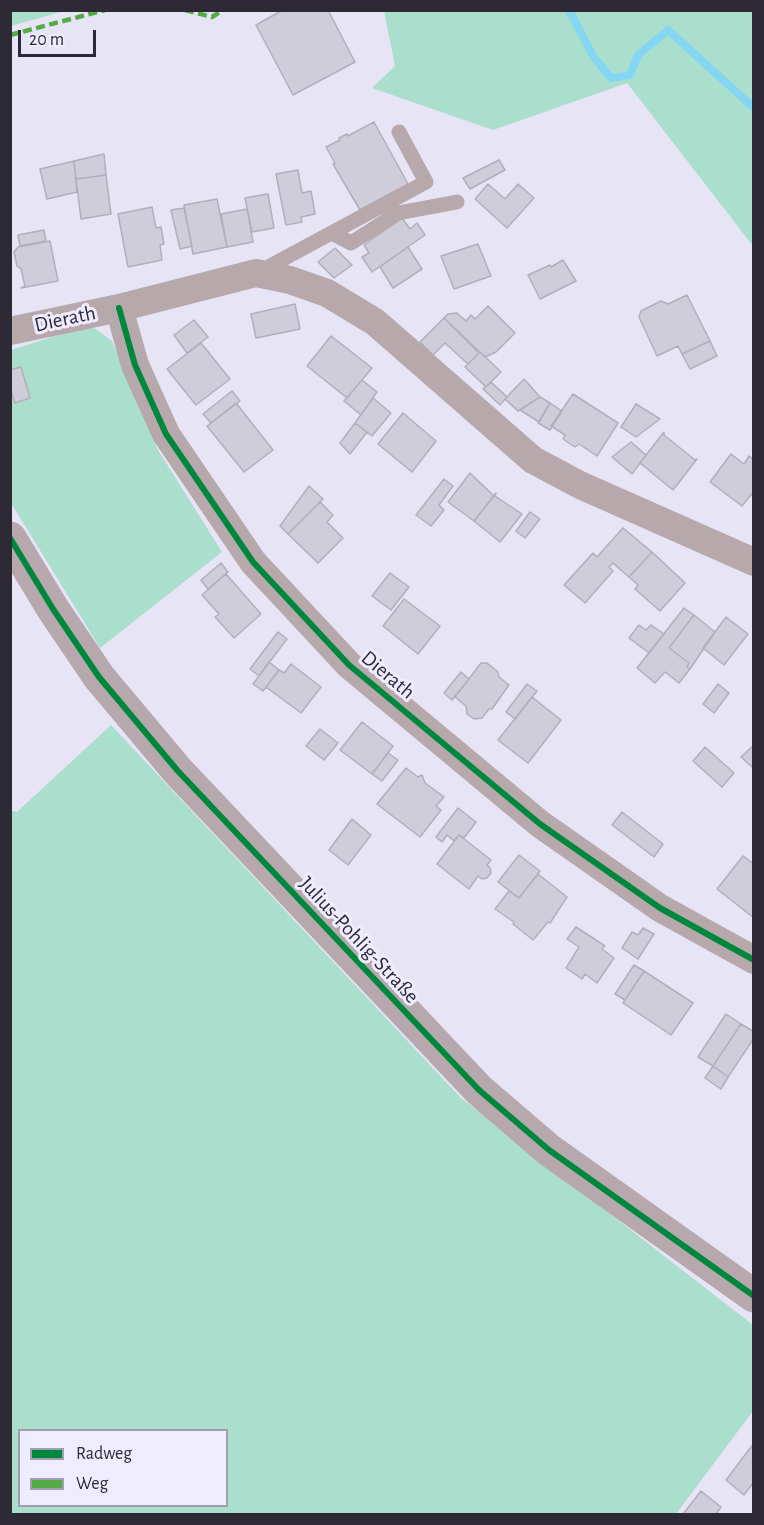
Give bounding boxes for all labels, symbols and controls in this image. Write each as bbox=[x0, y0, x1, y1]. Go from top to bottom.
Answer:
scale bar bbox=[21, 18, 99, 56]
text: 20 m bbox=[29, 31, 64, 49]
street label: Dierath bbox=[32, 300, 98, 338]
street label: Dierath bbox=[356, 645, 420, 705]
street label: Julius-Pohlig-Straße bbox=[294, 871, 424, 1009]
legend bbox=[18, 1429, 228, 1507]
text: Radweg bbox=[76, 1445, 132, 1463]
text: Weg bbox=[76, 1475, 108, 1493]

